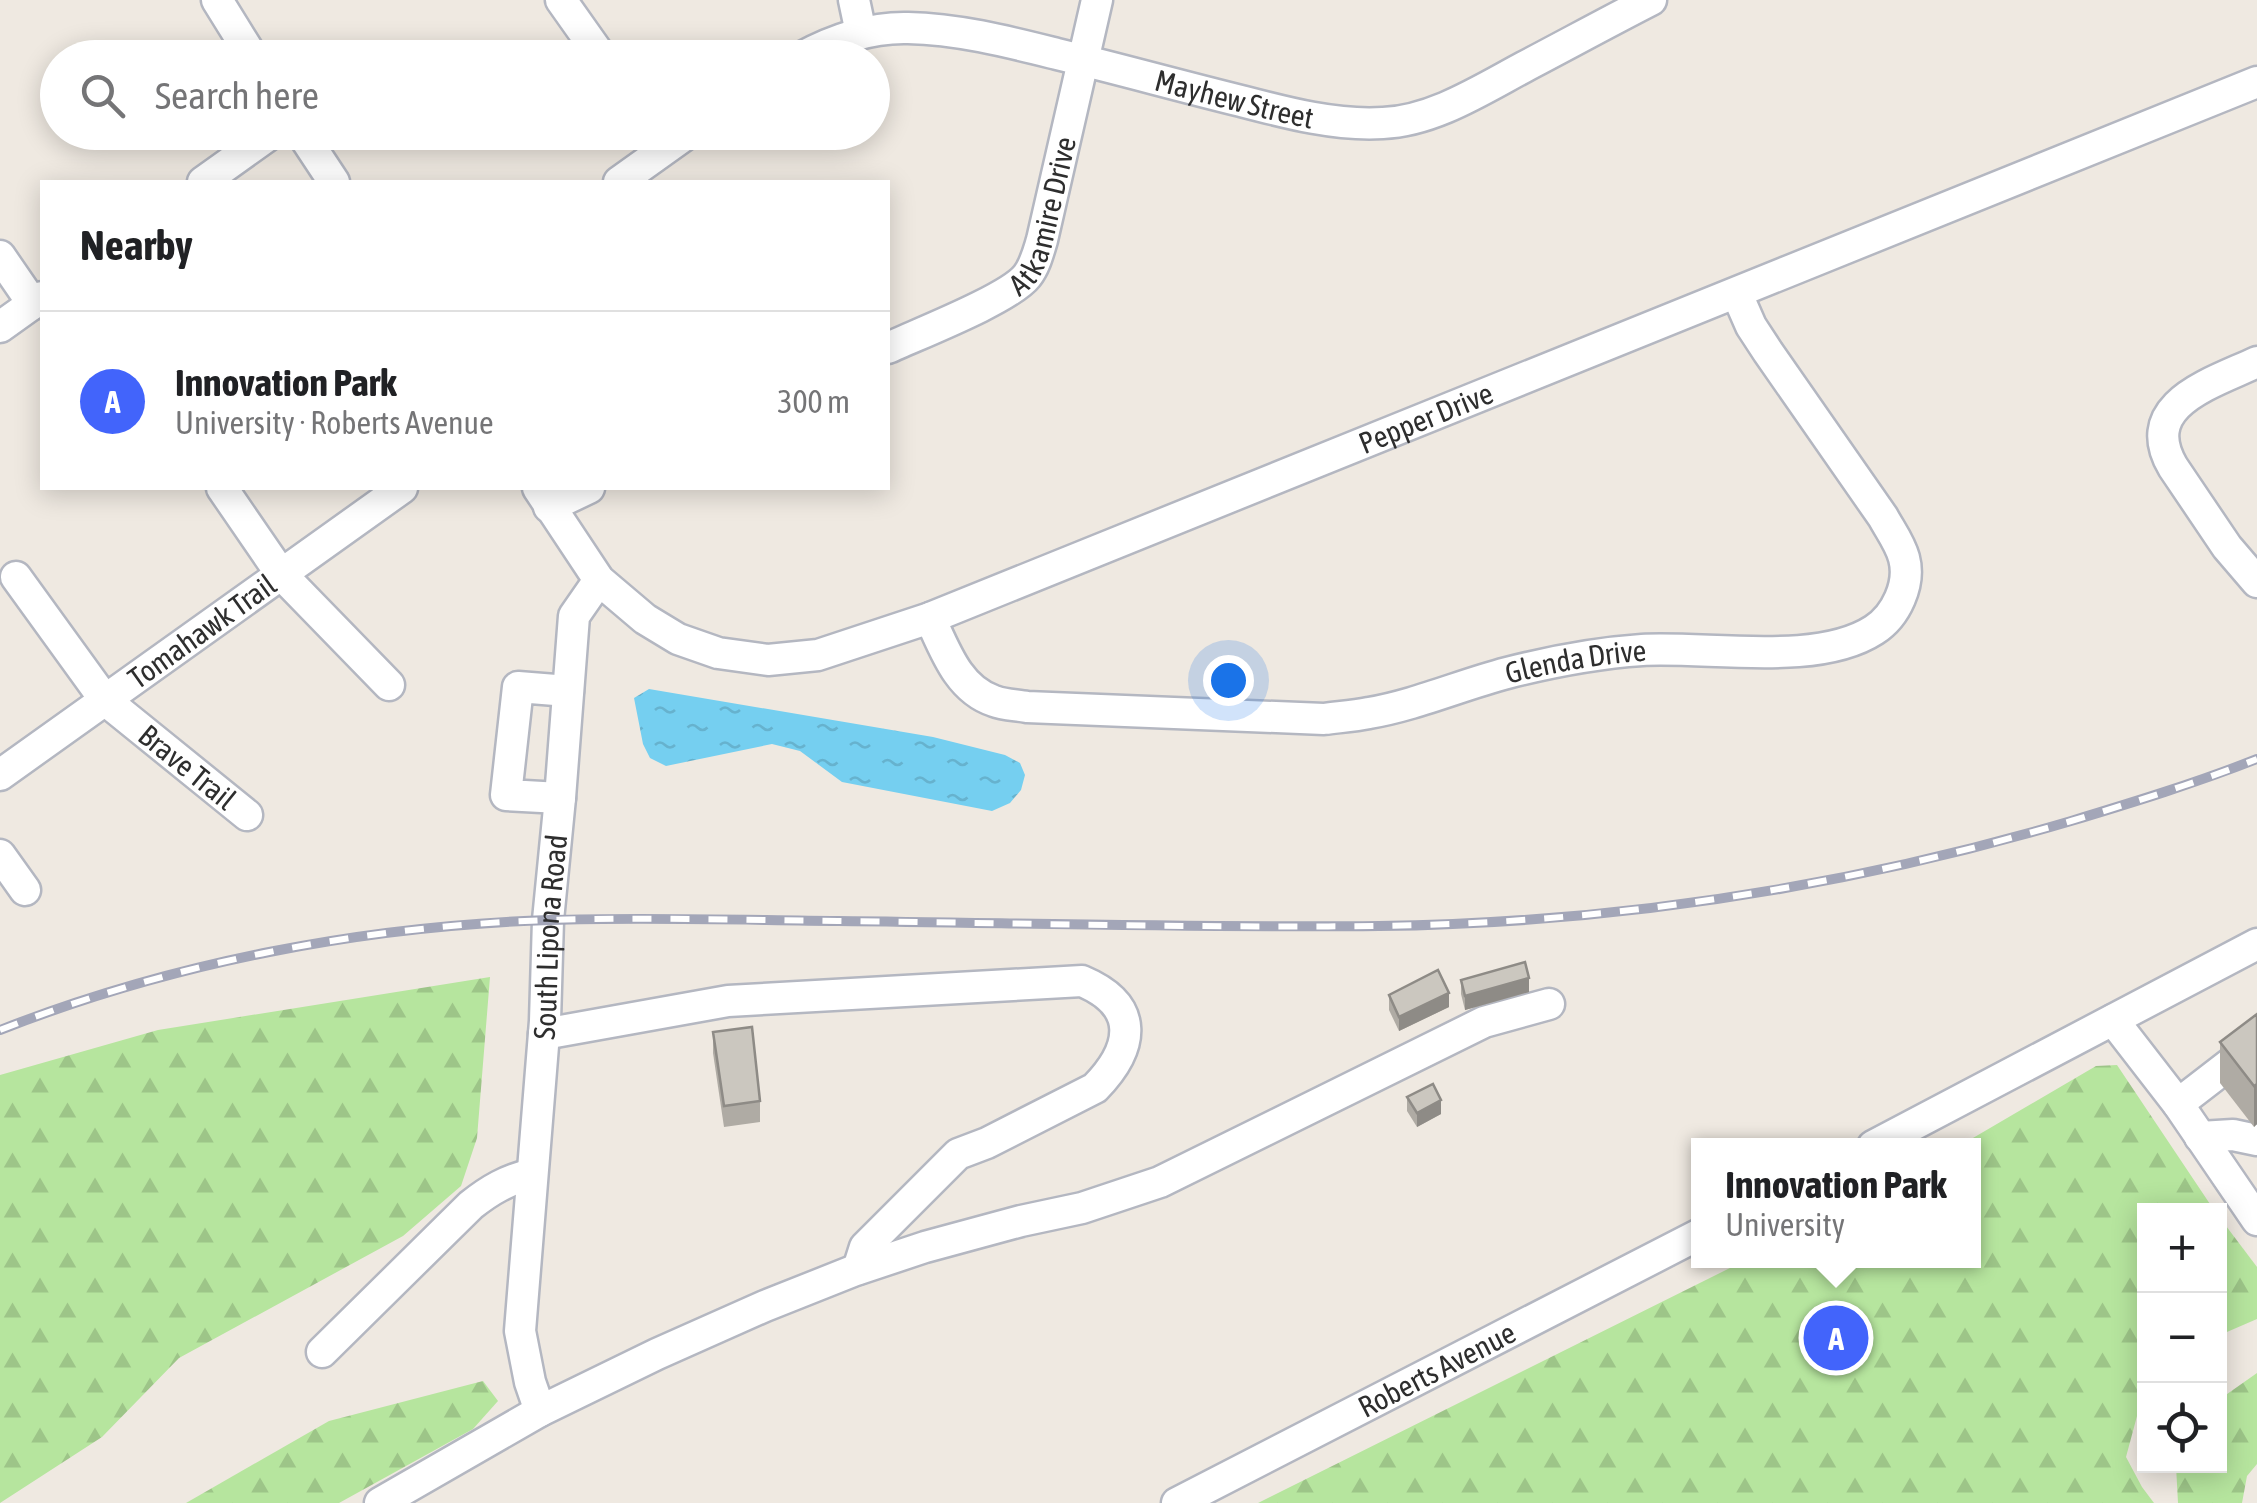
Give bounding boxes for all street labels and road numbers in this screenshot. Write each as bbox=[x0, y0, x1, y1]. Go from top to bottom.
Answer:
street label: Mayhew Street bbox=[1152, 63, 1316, 135]
street label: Atkamire Drive bbox=[1002, 133, 1082, 302]
street label: Pepper Drive bbox=[1354, 376, 1498, 460]
street label: Tomahawk Trail bbox=[121, 567, 282, 695]
street label: Glenda Drive bbox=[1502, 633, 1647, 690]
street label: Brave Trail bbox=[132, 718, 243, 816]
street label: South Lipona Road bbox=[527, 833, 573, 1041]
street label: Roberts Avenue bbox=[1352, 1315, 1521, 1424]

